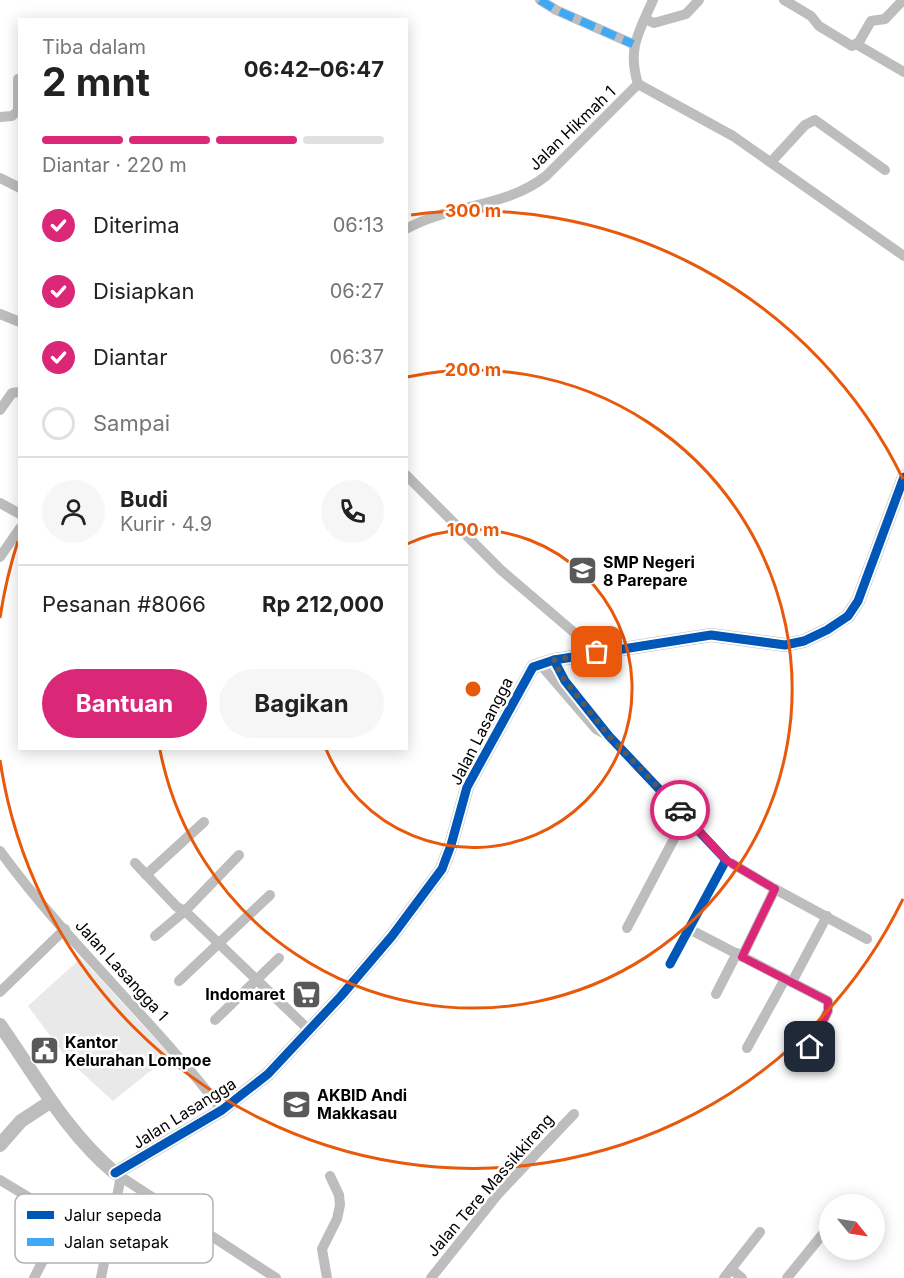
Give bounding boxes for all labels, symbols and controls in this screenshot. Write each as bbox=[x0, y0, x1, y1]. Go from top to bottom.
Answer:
text: Tiba dalam bbox=[42, 35, 146, 59]
text: 06:42–06:47 bbox=[244, 56, 384, 82]
text: 2 mnt bbox=[42, 58, 150, 105]
street label: Jalan Hikmah 1 bbox=[524, 82, 620, 174]
text: Diantar · 220 m bbox=[42, 153, 187, 177]
text: 300 m bbox=[445, 200, 501, 221]
icon: check bbox=[42, 209, 75, 242]
text: Diterima bbox=[93, 212, 180, 238]
text: 06:13 bbox=[333, 213, 384, 237]
icon: check bbox=[42, 275, 75, 308]
text: Disiapkan bbox=[93, 278, 194, 304]
text: 06:27 bbox=[330, 279, 384, 303]
icon: check bbox=[42, 341, 75, 374]
text: Diantar bbox=[93, 344, 168, 370]
text: 06:37 bbox=[330, 345, 384, 369]
text: 200 m bbox=[445, 359, 501, 380]
text: Sampai bbox=[93, 410, 170, 436]
button: person bbox=[42, 480, 105, 543]
button: phone bbox=[321, 480, 384, 543]
text: Budi bbox=[120, 486, 168, 512]
text: Kurir · 4.9 bbox=[120, 512, 212, 536]
text: 100 m bbox=[447, 519, 499, 540]
place label: SMP Negeri 8 Parepare bbox=[603, 552, 695, 590]
school or university icon: SMP Negeri 8 Parepare bbox=[566, 555, 598, 587]
text: Pesanan #8066 bbox=[42, 591, 206, 617]
text: Rp 212,000 bbox=[262, 591, 384, 617]
pin bbox=[571, 626, 622, 677]
icon: bag bbox=[580, 635, 613, 668]
button: Bantuan bbox=[42, 669, 207, 738]
button: Bagikan bbox=[219, 669, 384, 738]
street label: Jalan Lasangga bbox=[445, 674, 517, 788]
centre of rings bbox=[463, 679, 483, 699]
courier bbox=[650, 780, 710, 840]
icon: car bbox=[664, 794, 697, 827]
street label: Jalan Lasangga 1 bbox=[71, 915, 173, 1025]
supermarket icon: Indomaret bbox=[290, 978, 322, 1010]
place label: Indomaret bbox=[205, 984, 285, 1004]
pin bbox=[784, 1021, 835, 1072]
icon: home bbox=[793, 1030, 826, 1063]
place label: Kantor Kelurahan Lompoe bbox=[65, 1032, 211, 1070]
public building icon: Kantor Kelurahan Lompoe bbox=[28, 1035, 60, 1067]
street label: Jalan Lasangga bbox=[128, 1073, 240, 1153]
place label: AKBID Andi Makkasau bbox=[317, 1085, 407, 1123]
school or university icon: AKBID Andi Makkasau bbox=[280, 1088, 312, 1120]
street label: Jalan Tere Massikkireng bbox=[422, 1109, 558, 1261]
legend bbox=[15, 1194, 213, 1263]
north arrow bbox=[819, 1194, 885, 1260]
map controls bbox=[819, 1194, 885, 1260]
text: Jalur sepeda bbox=[64, 1205, 162, 1225]
text: Jalan setapak bbox=[64, 1232, 169, 1252]

